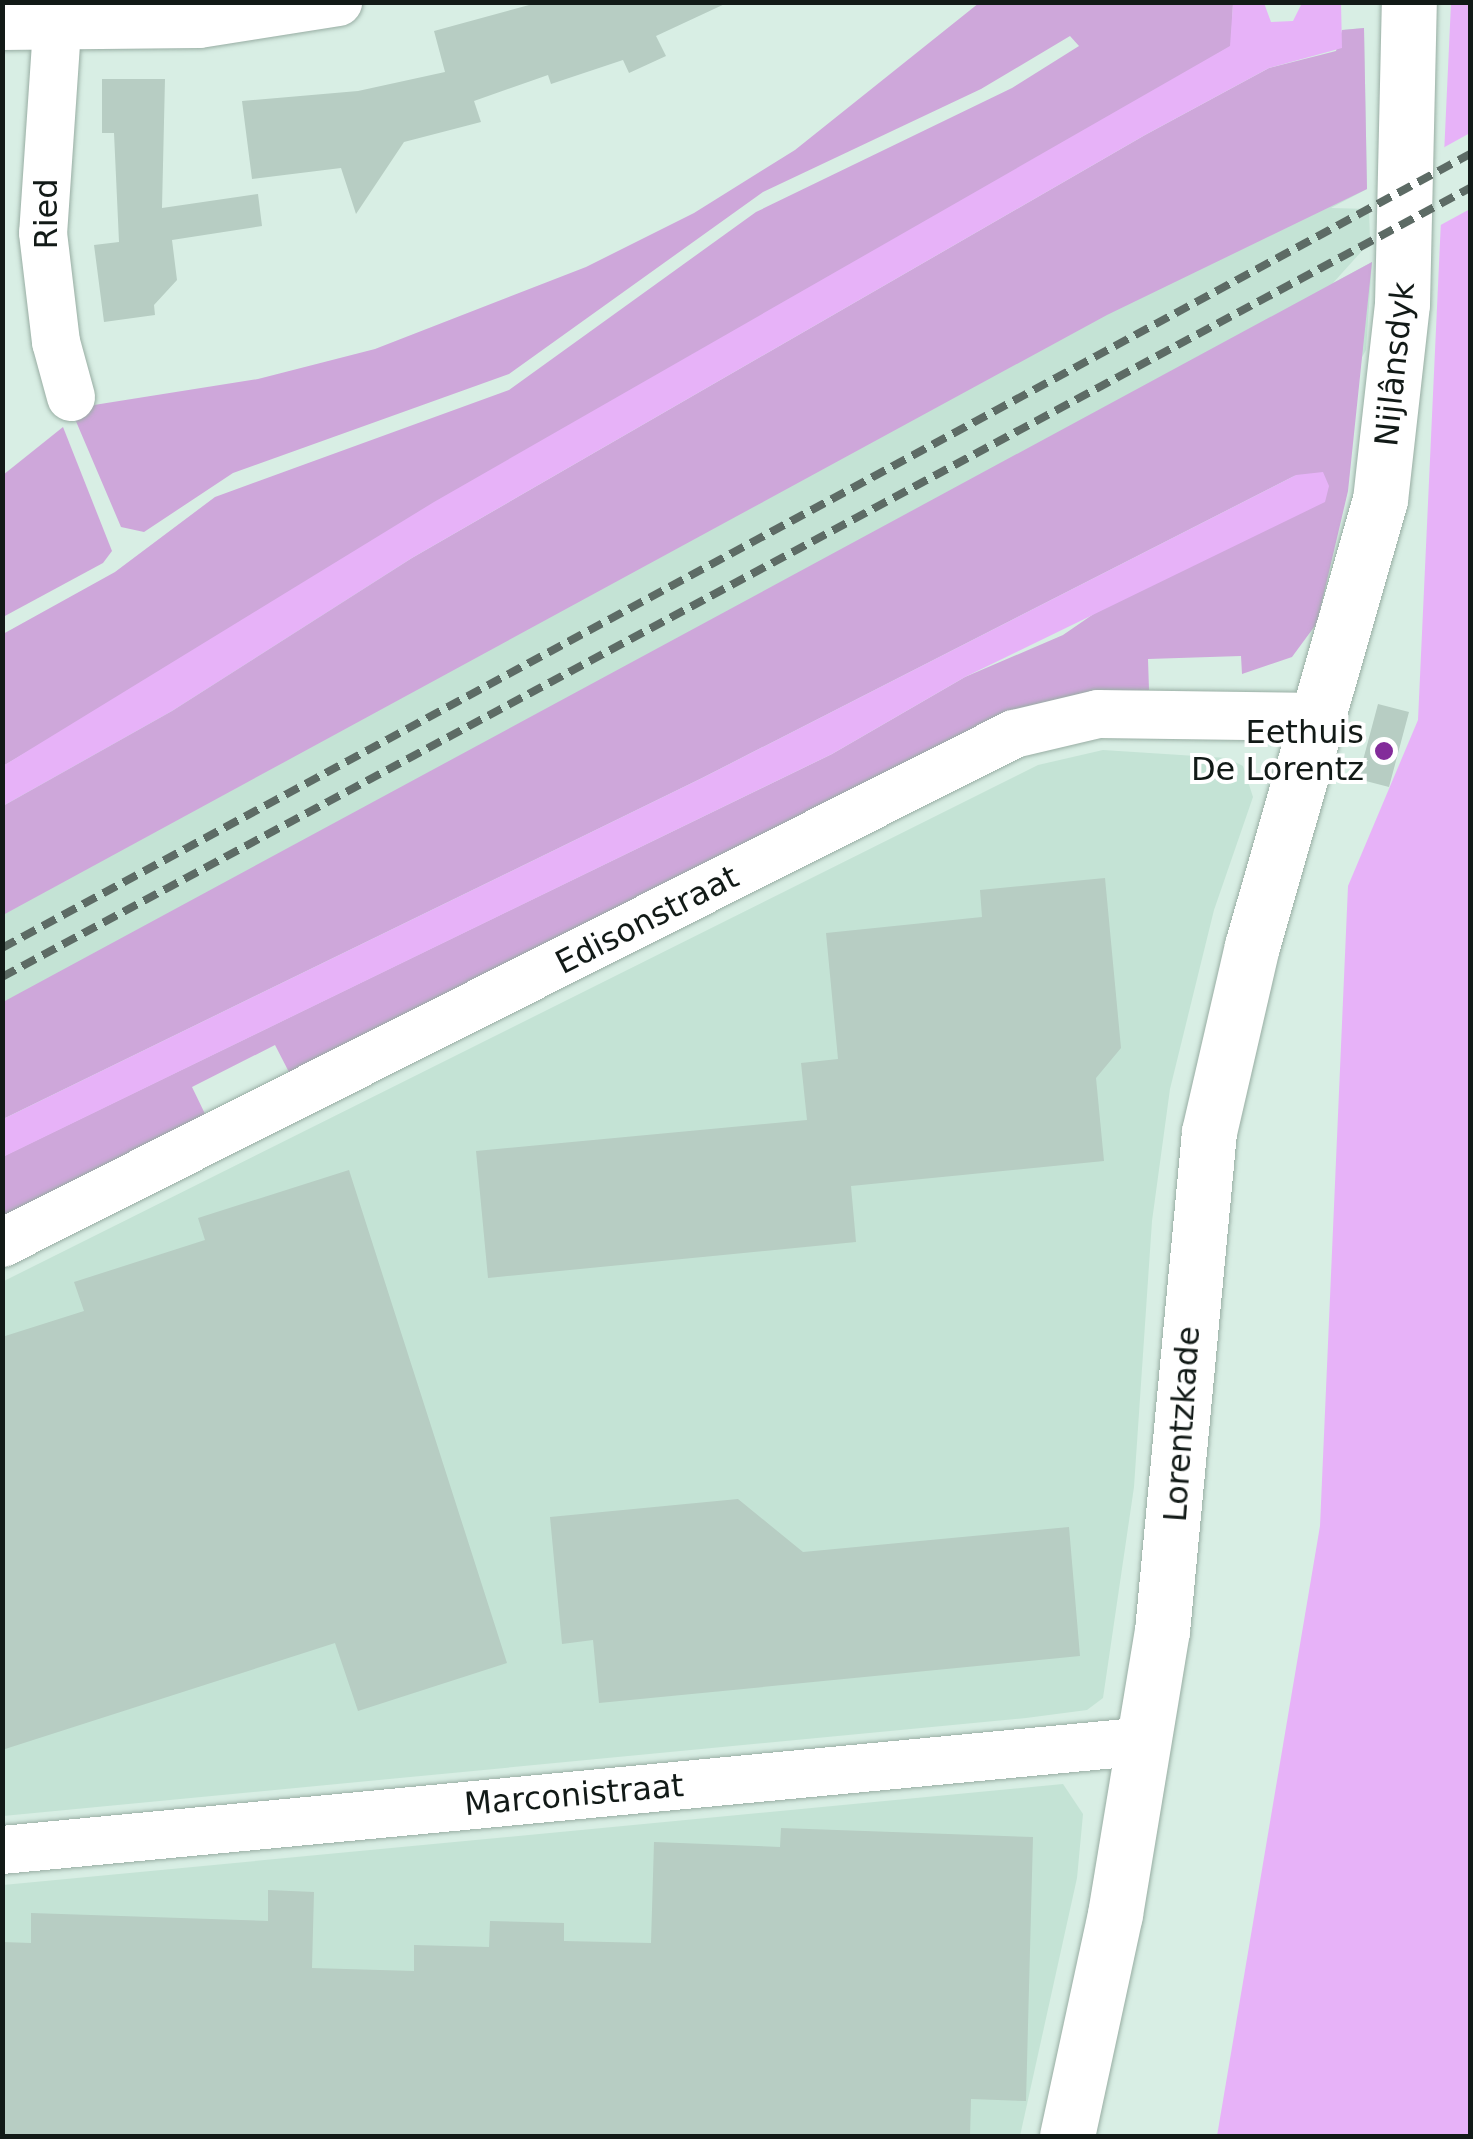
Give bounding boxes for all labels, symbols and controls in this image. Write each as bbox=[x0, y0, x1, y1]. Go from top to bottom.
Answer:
street label: Ried bbox=[27, 178, 65, 250]
street label: Nijlânsdyk bbox=[1367, 280, 1423, 448]
place label: Eethuis De Lorentz bbox=[1191, 714, 1364, 789]
marker: Eethuis De Lorentz bbox=[1373, 740, 1395, 762]
street label: Edisonstraat bbox=[549, 857, 745, 983]
street label: Lorentzkade bbox=[1156, 1325, 1208, 1523]
street label: Marconistraat bbox=[463, 1766, 685, 1824]

